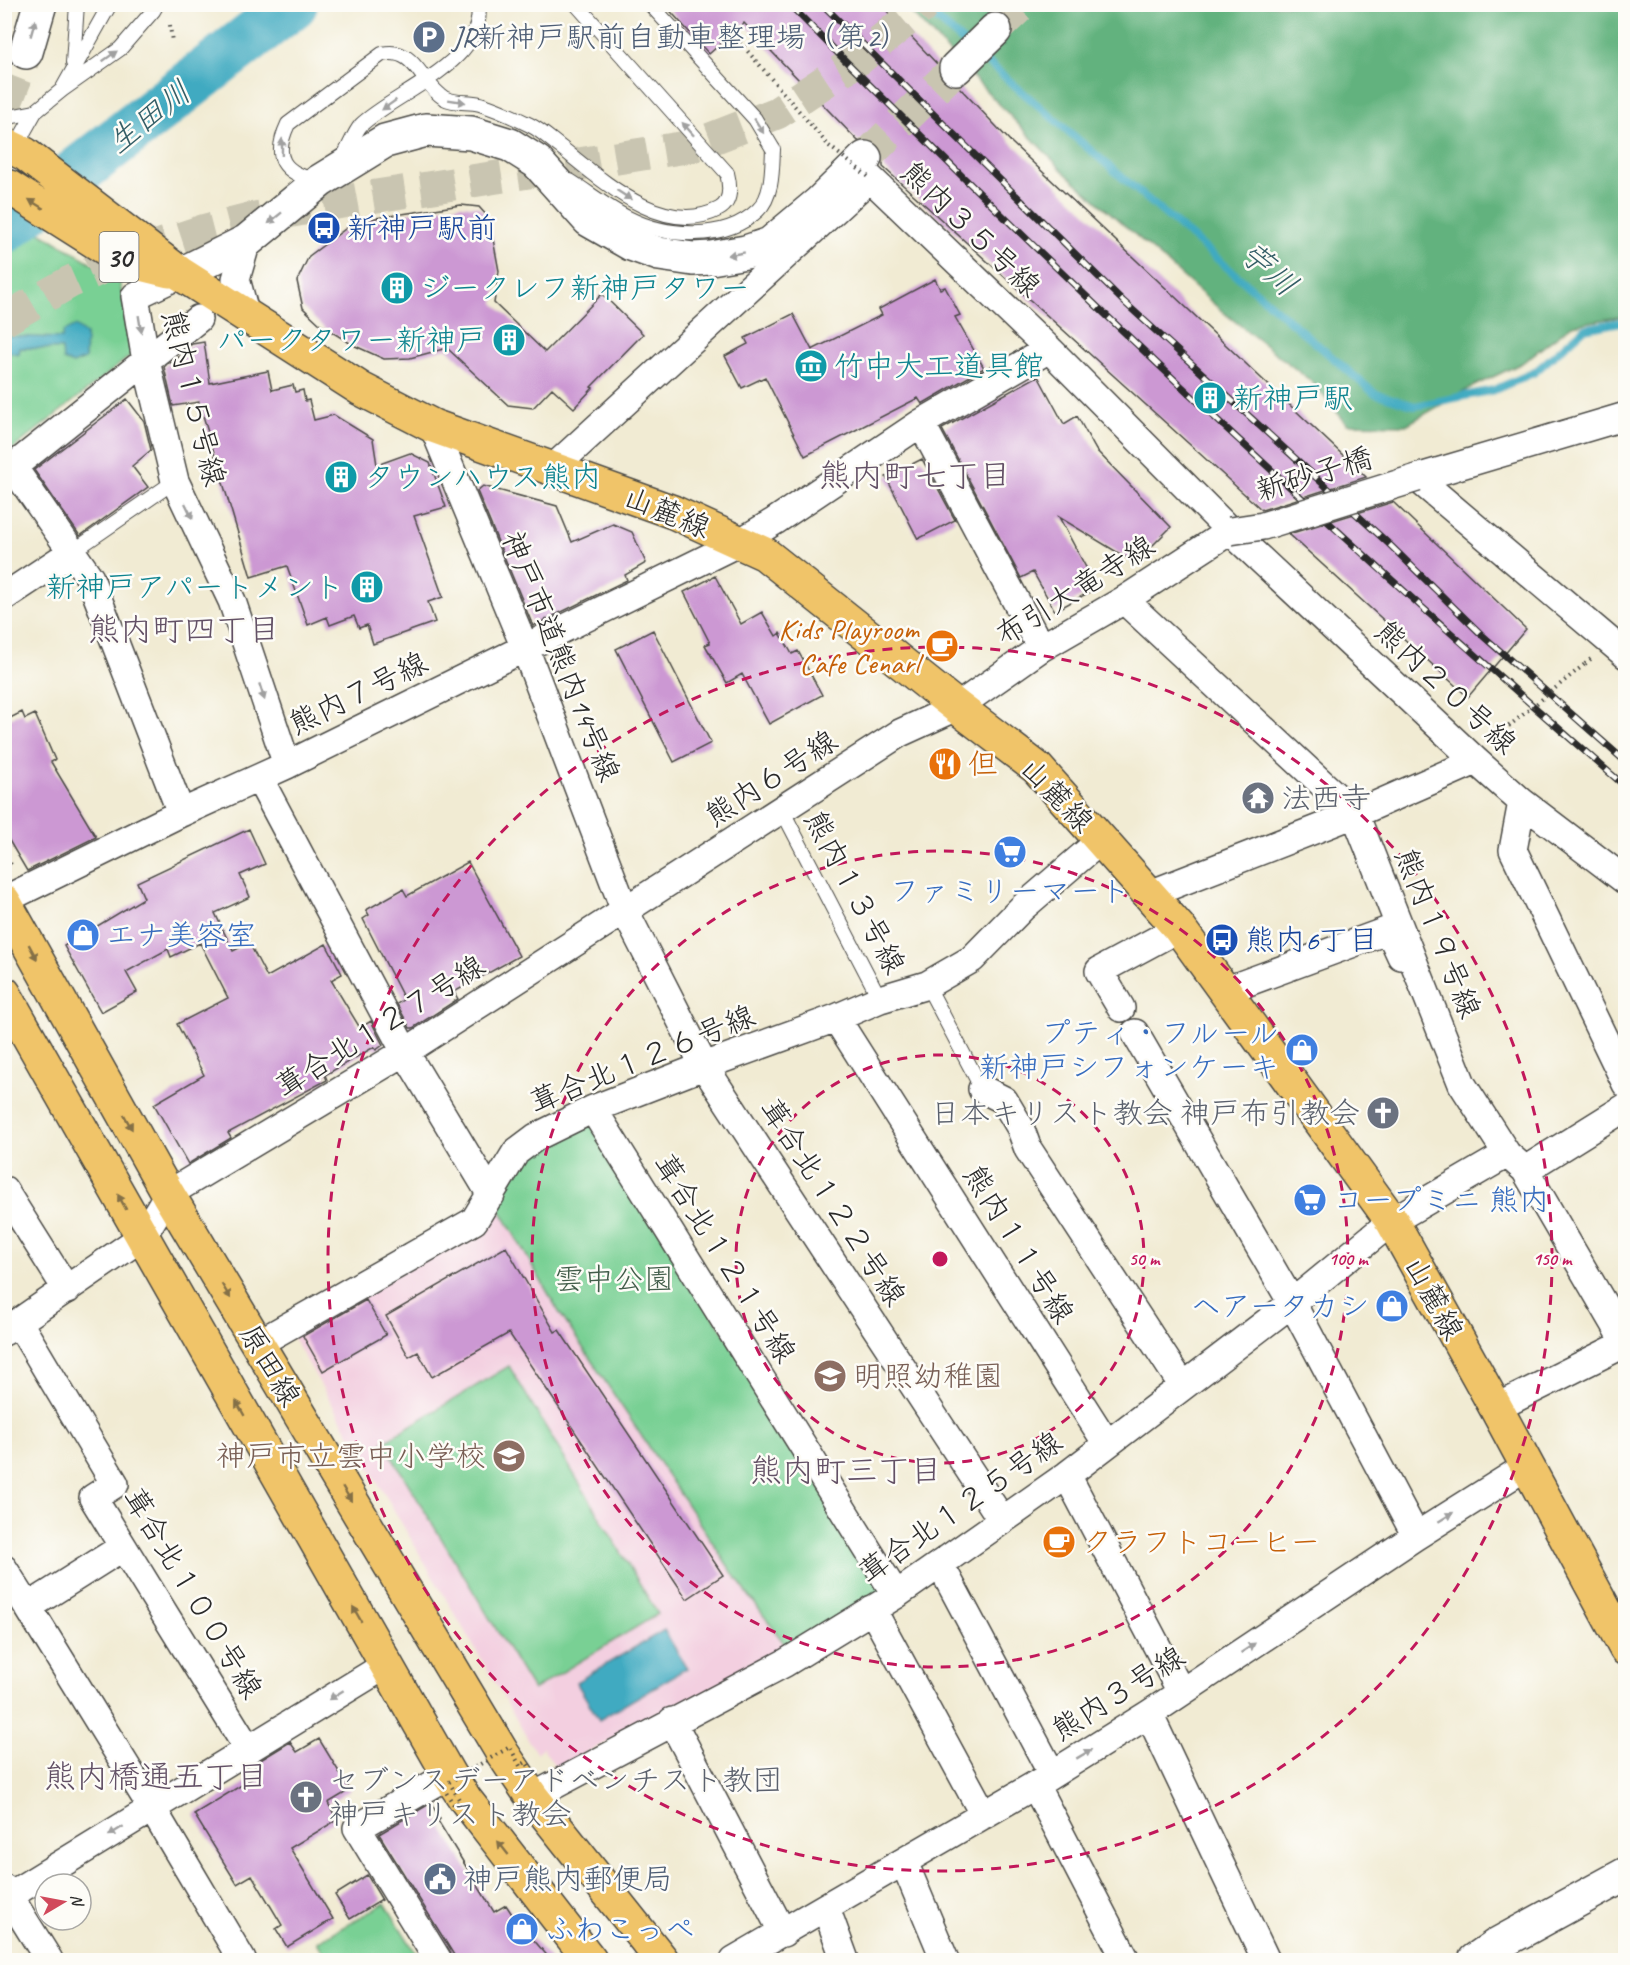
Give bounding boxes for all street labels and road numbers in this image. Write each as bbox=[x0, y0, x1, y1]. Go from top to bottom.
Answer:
street label: 熊内３５号線 bbox=[893, 153, 1049, 305]
road number: 30 bbox=[100, 232, 138, 282]
street label: 熊内１５号線 bbox=[154, 306, 234, 490]
street label: 新砂子橋 bbox=[1251, 438, 1377, 510]
street label: 山麓線 bbox=[618, 478, 716, 546]
street label: 神戸市道熊内14号線 bbox=[493, 525, 629, 787]
street label: 布引大竜寺線 bbox=[989, 526, 1161, 654]
street label: 熊内２０号線 bbox=[1367, 612, 1525, 762]
street label: 熊内７号線 bbox=[282, 643, 434, 743]
street label: 熊内６号線 bbox=[698, 721, 844, 835]
street label: 山麓線 bbox=[1012, 749, 1102, 841]
street label: 熊内１３号線 bbox=[796, 804, 914, 980]
street label: 熊内１９号線 bbox=[1387, 842, 1489, 1024]
street label: 葺合北１２７号線 bbox=[268, 946, 492, 1106]
street label: 葺合北１２６号線 bbox=[524, 996, 760, 1122]
street label: 葺合北１２２号線 bbox=[752, 1091, 914, 1313]
street label: 葺合北１２１号線 bbox=[645, 1146, 805, 1370]
street label: 熊内１１号線 bbox=[955, 1158, 1083, 1330]
street label: 山麓線 bbox=[1396, 1249, 1472, 1347]
street label: 原田線 bbox=[231, 1317, 309, 1413]
street label: 葺合北１２５号線 bbox=[851, 1423, 1069, 1591]
street label: 葺合北１００号線 bbox=[115, 1480, 271, 1706]
street label: 熊内３号線 bbox=[1044, 1637, 1192, 1749]

